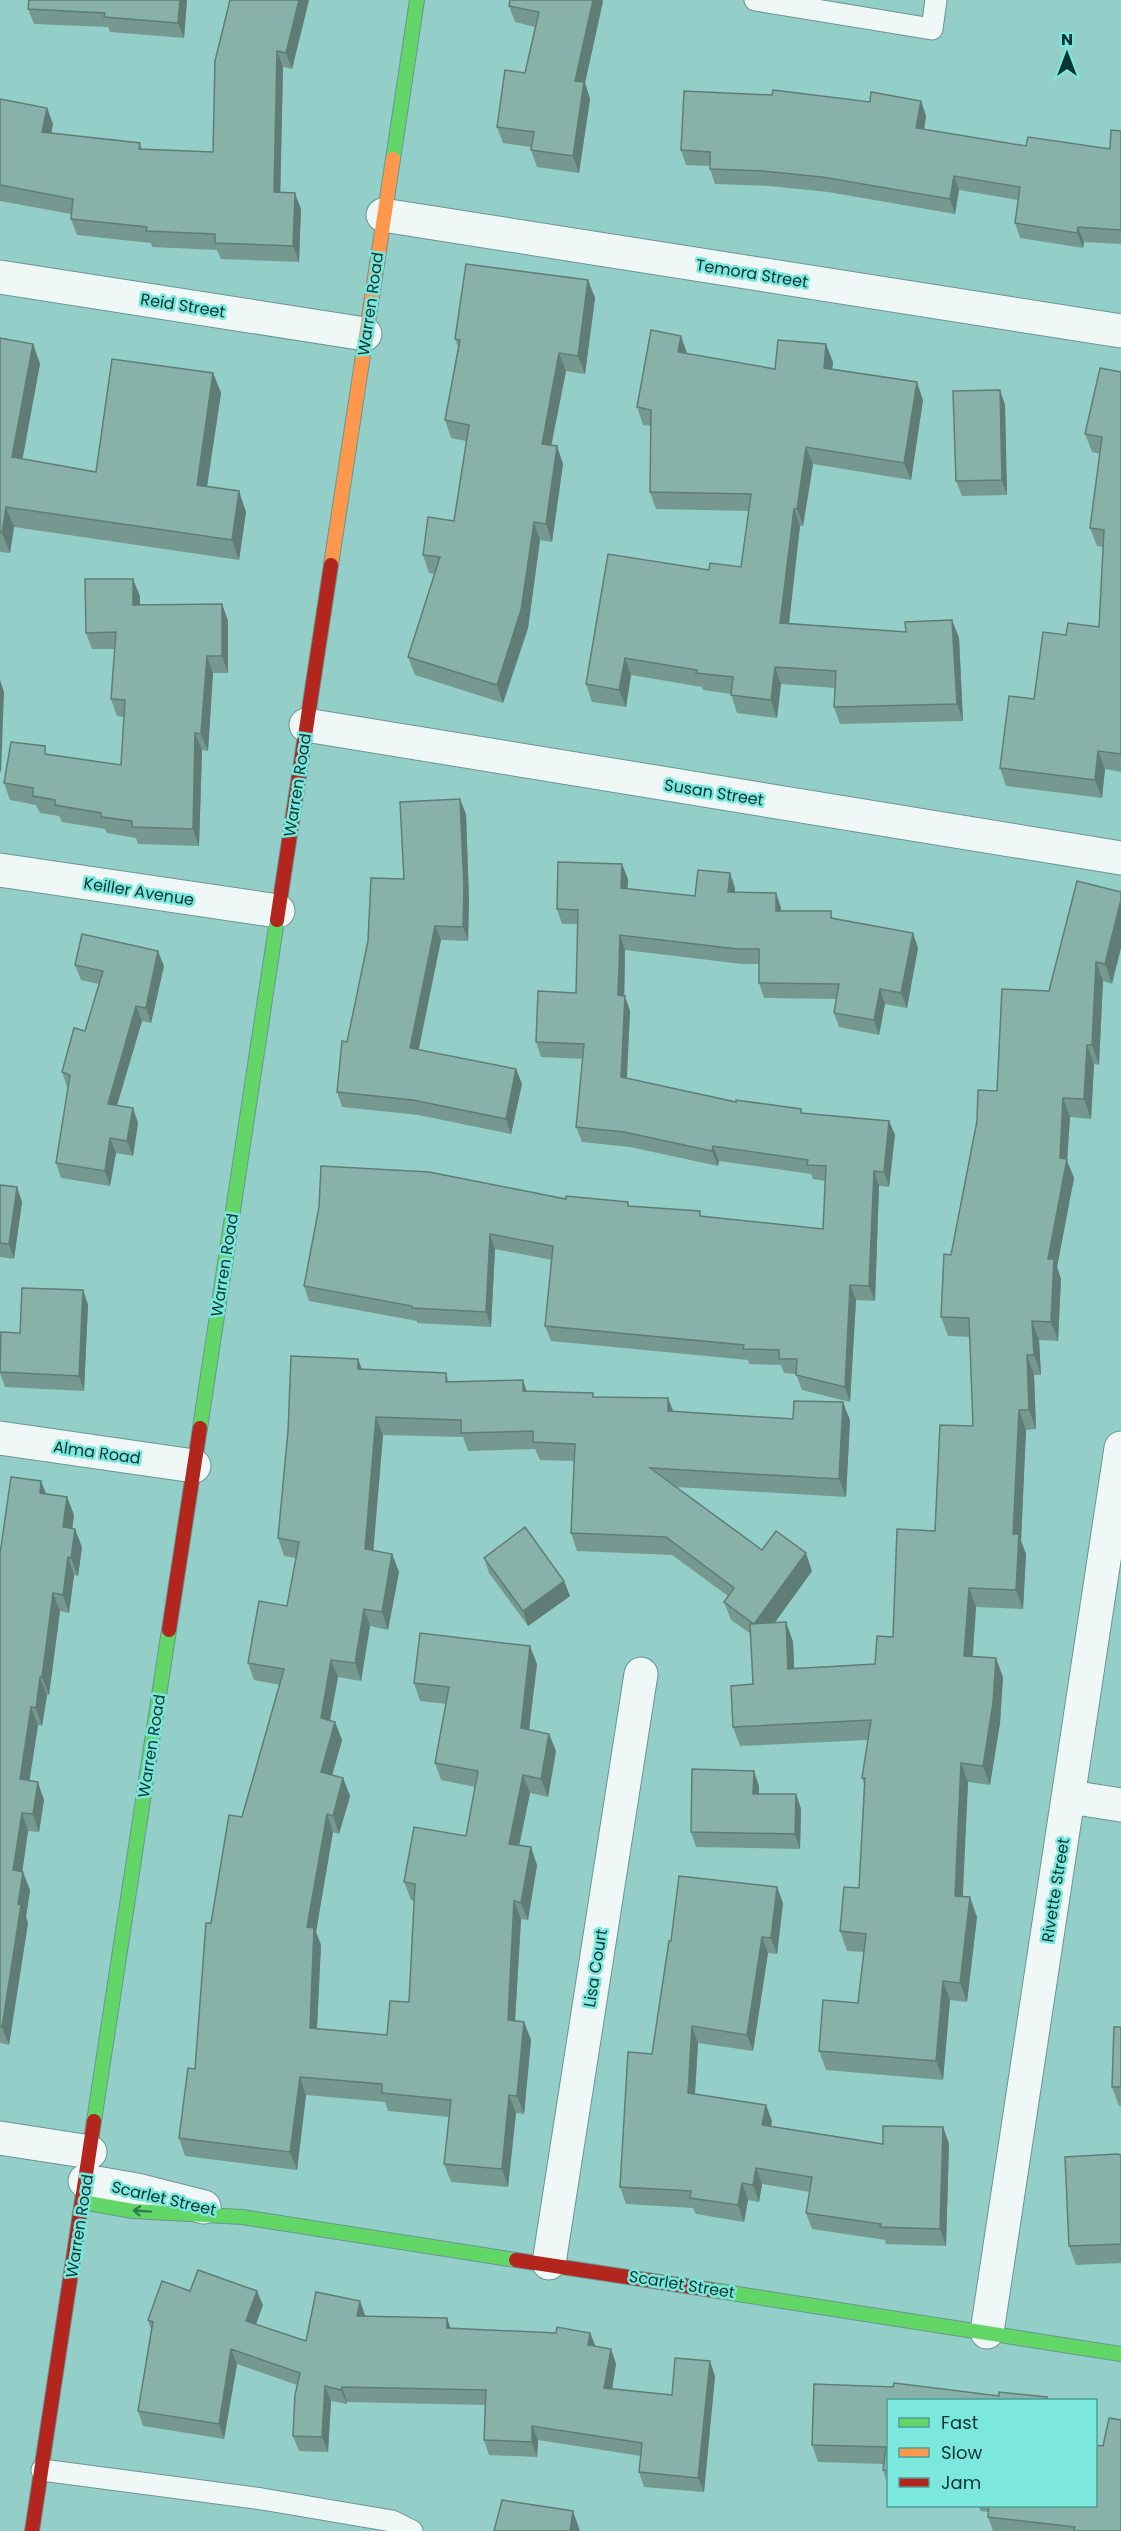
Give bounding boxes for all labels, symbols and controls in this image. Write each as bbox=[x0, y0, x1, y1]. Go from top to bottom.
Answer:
north arrow bbox=[1037, 24, 1097, 84]
text: N bbox=[1061, 28, 1073, 51]
street label: Warren Road bbox=[352, 251, 389, 357]
street label: Temora Street bbox=[694, 253, 810, 294]
street label: Reid Street bbox=[139, 287, 227, 324]
street label: Warren Road bbox=[278, 732, 317, 838]
street label: Susan Street bbox=[663, 773, 765, 812]
street label: Keiller Avenue bbox=[82, 871, 196, 912]
street label: Warren Road bbox=[205, 1212, 244, 1318]
street label: Alma Road bbox=[52, 1435, 142, 1470]
street label: Warren Road bbox=[132, 1693, 171, 1799]
street label: Rivette Street bbox=[1036, 1836, 1075, 1944]
street label: Lisa Court bbox=[578, 1927, 613, 2009]
street label: Warren Road bbox=[60, 2173, 99, 2279]
street label: Scarlet Street bbox=[109, 2175, 219, 2222]
one-way arrow bbox=[132, 2206, 152, 2217]
street label: Scarlet Street bbox=[627, 2265, 737, 2304]
legend bbox=[887, 2399, 1097, 2507]
text: Fast bbox=[941, 2410, 978, 2435]
text: Slow bbox=[941, 2440, 983, 2465]
text: Jam bbox=[941, 2470, 981, 2495]

